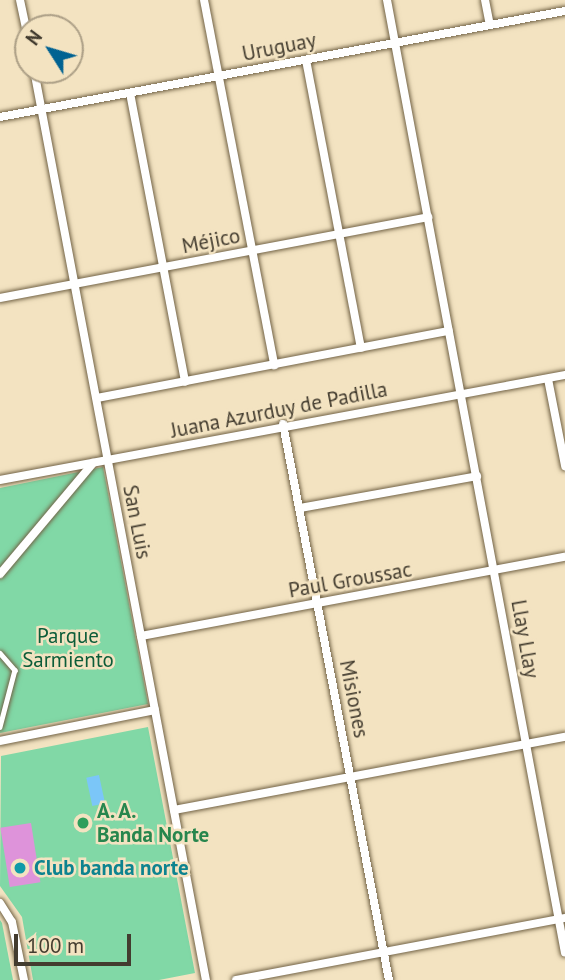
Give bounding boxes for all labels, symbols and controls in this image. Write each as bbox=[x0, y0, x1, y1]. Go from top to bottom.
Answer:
north arrow bbox=[14, 14, 84, 84]
text: N bbox=[20, 25, 47, 50]
street label: Uruguay bbox=[240, 27, 318, 67]
street label: Méjico bbox=[180, 223, 242, 259]
street label: Juana Azurduy de Padilla bbox=[168, 376, 390, 444]
street label: San Luis bbox=[117, 483, 157, 561]
street label: Paul Groussac bbox=[286, 557, 414, 603]
street label: Llay Llay bbox=[506, 597, 544, 681]
park label: Parque Sarmiento bbox=[22, 623, 114, 673]
street label: Misiones bbox=[334, 658, 374, 740]
place label: A. A. Banda Norte bbox=[97, 798, 209, 848]
marker: A. A. Banda Norte bbox=[75, 815, 91, 831]
place label: Club banda norte bbox=[34, 855, 189, 881]
marker: Club banda norte bbox=[12, 860, 28, 876]
scale bar bbox=[18, 920, 135, 964]
text: 100 m bbox=[27, 932, 84, 959]

